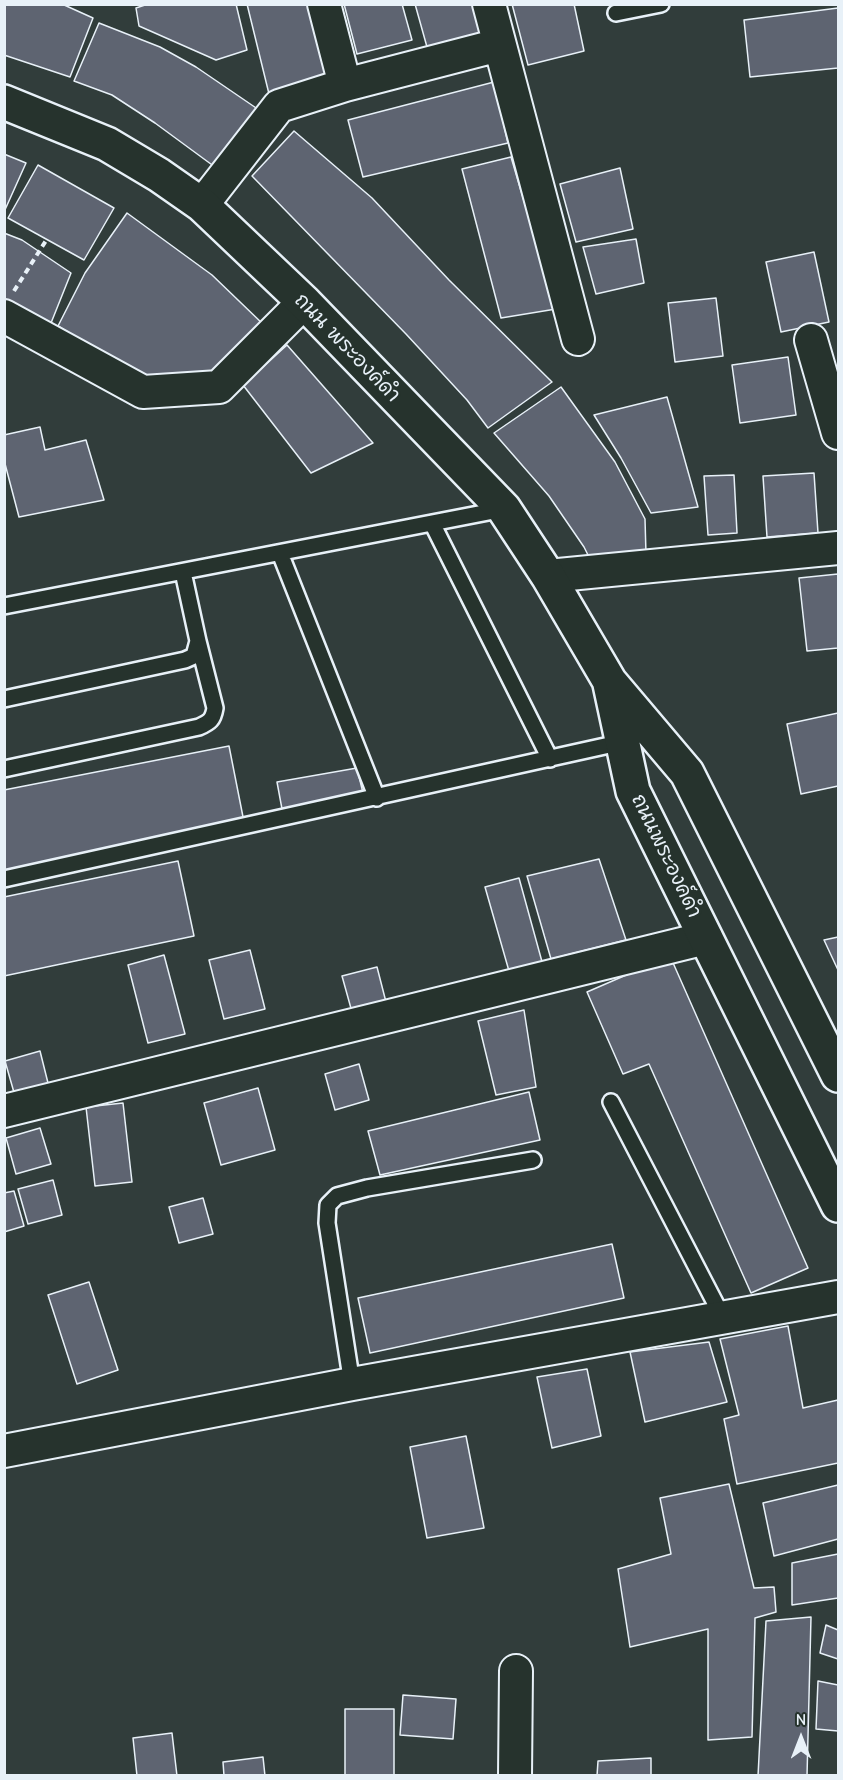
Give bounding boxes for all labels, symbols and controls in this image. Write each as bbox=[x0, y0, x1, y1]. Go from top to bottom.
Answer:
street label: ถนน พระองค์ดำ bbox=[289, 289, 405, 407]
street label: ถนนพระองค์ดำ bbox=[626, 790, 706, 922]
north arrow bbox=[771, 1708, 831, 1768]
text: N bbox=[796, 1711, 806, 1729]

